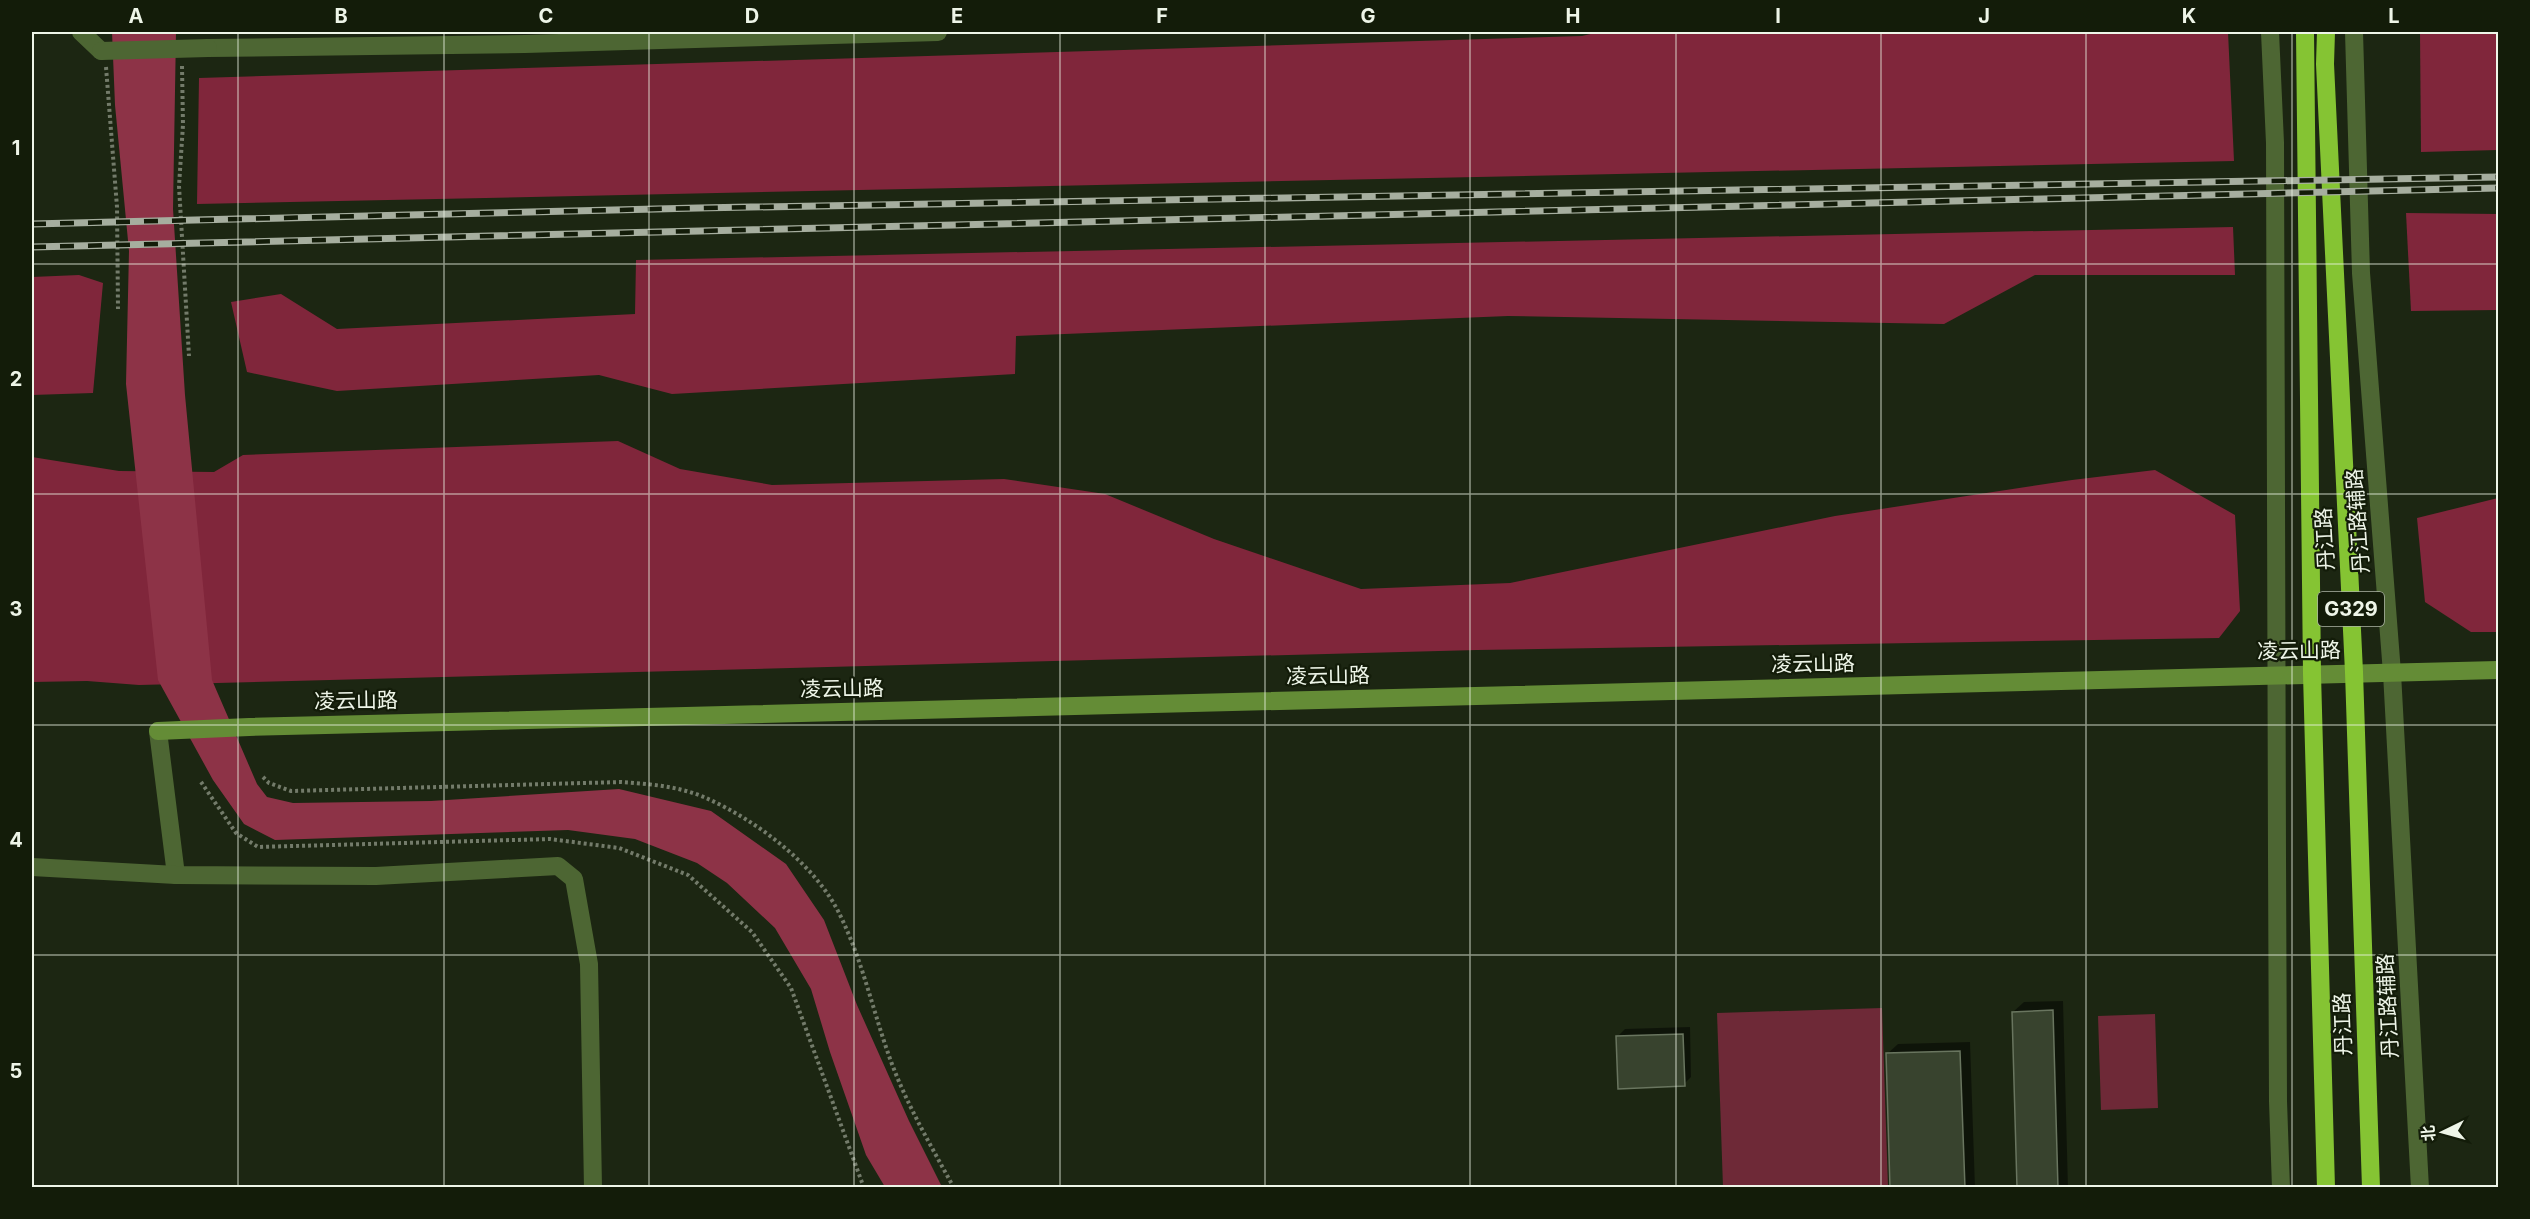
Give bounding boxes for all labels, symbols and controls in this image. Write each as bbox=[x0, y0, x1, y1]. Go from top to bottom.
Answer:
text: A bbox=[129, 4, 144, 28]
text: B bbox=[334, 4, 348, 28]
text: C bbox=[539, 4, 553, 28]
text: D bbox=[745, 4, 759, 28]
text: E bbox=[951, 4, 963, 28]
text: F bbox=[1156, 4, 1168, 28]
text: G bbox=[1360, 4, 1376, 28]
text: H bbox=[1566, 4, 1580, 28]
text: I bbox=[1775, 4, 1781, 28]
text: J bbox=[1978, 4, 1990, 28]
text: K bbox=[2182, 4, 2196, 28]
text: L bbox=[2388, 4, 2400, 28]
text: 1 bbox=[12, 136, 20, 160]
text: 2 bbox=[10, 367, 22, 391]
street label: 丹江路辅路 bbox=[2341, 468, 2374, 574]
street label: 丹江路 bbox=[2310, 507, 2339, 571]
road number: G329 bbox=[2318, 592, 2384, 626]
text: 3 bbox=[10, 597, 22, 621]
street label: 凌云山路 bbox=[2257, 637, 2341, 664]
street label: 凌云山路 bbox=[1771, 650, 1855, 677]
street label: 凌云山路 bbox=[1286, 662, 1370, 689]
street label: 凌云山路 bbox=[800, 675, 884, 702]
street label: 凌云山路 bbox=[314, 687, 398, 714]
text: 4 bbox=[9, 828, 23, 852]
street label: 丹江路辅路 bbox=[2372, 953, 2403, 1059]
street label: 丹江路 bbox=[2329, 992, 2356, 1056]
text: 5 bbox=[10, 1059, 22, 1083]
north arrow bbox=[2413, 1102, 2473, 1162]
text: 北 bbox=[2417, 1124, 2439, 1142]

